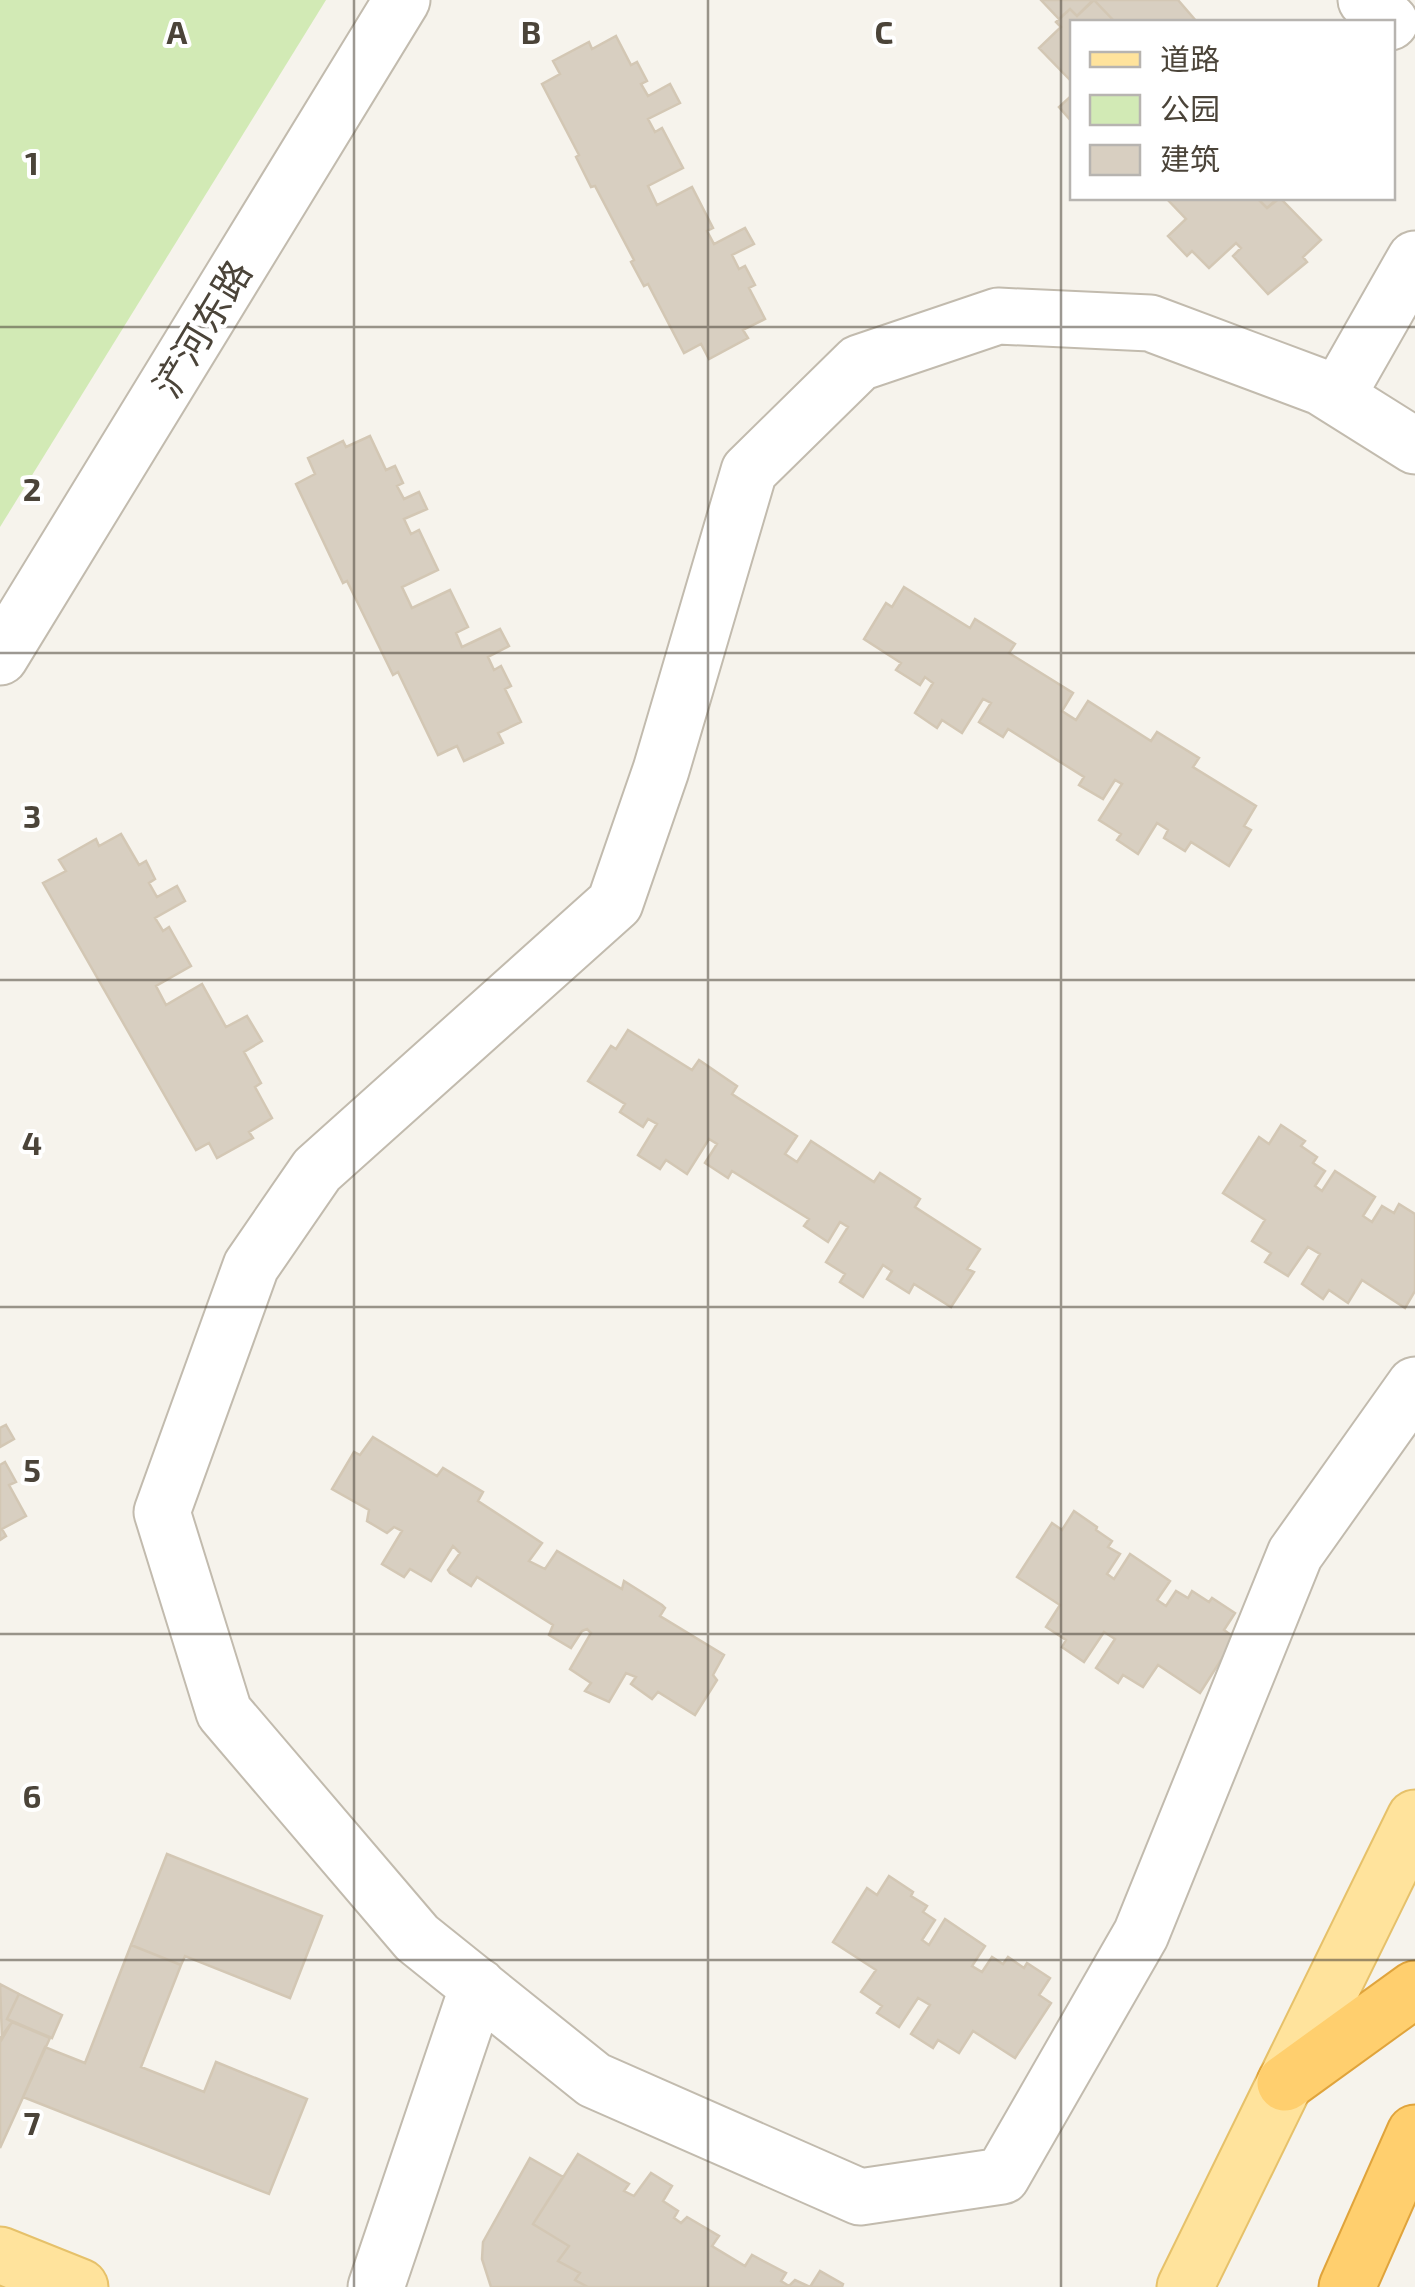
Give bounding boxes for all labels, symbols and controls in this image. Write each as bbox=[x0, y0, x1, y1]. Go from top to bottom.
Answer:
text: A bbox=[167, 12, 188, 50]
text: B bbox=[521, 12, 541, 50]
text: C bbox=[875, 12, 893, 50]
legend bbox=[1070, 20, 1395, 200]
text: 道路 bbox=[1160, 40, 1220, 76]
text: 公园 bbox=[1160, 90, 1220, 126]
text: 建筑 bbox=[1160, 140, 1220, 176]
text: 1 bbox=[25, 143, 39, 181]
street label: 浐河东路 bbox=[142, 251, 260, 405]
text: 2 bbox=[23, 469, 41, 507]
text: 3 bbox=[23, 796, 41, 834]
text: 4 bbox=[22, 1123, 42, 1161]
text: 5 bbox=[23, 1450, 41, 1488]
text: 6 bbox=[23, 1776, 41, 1814]
text: 7 bbox=[24, 2103, 41, 2141]

